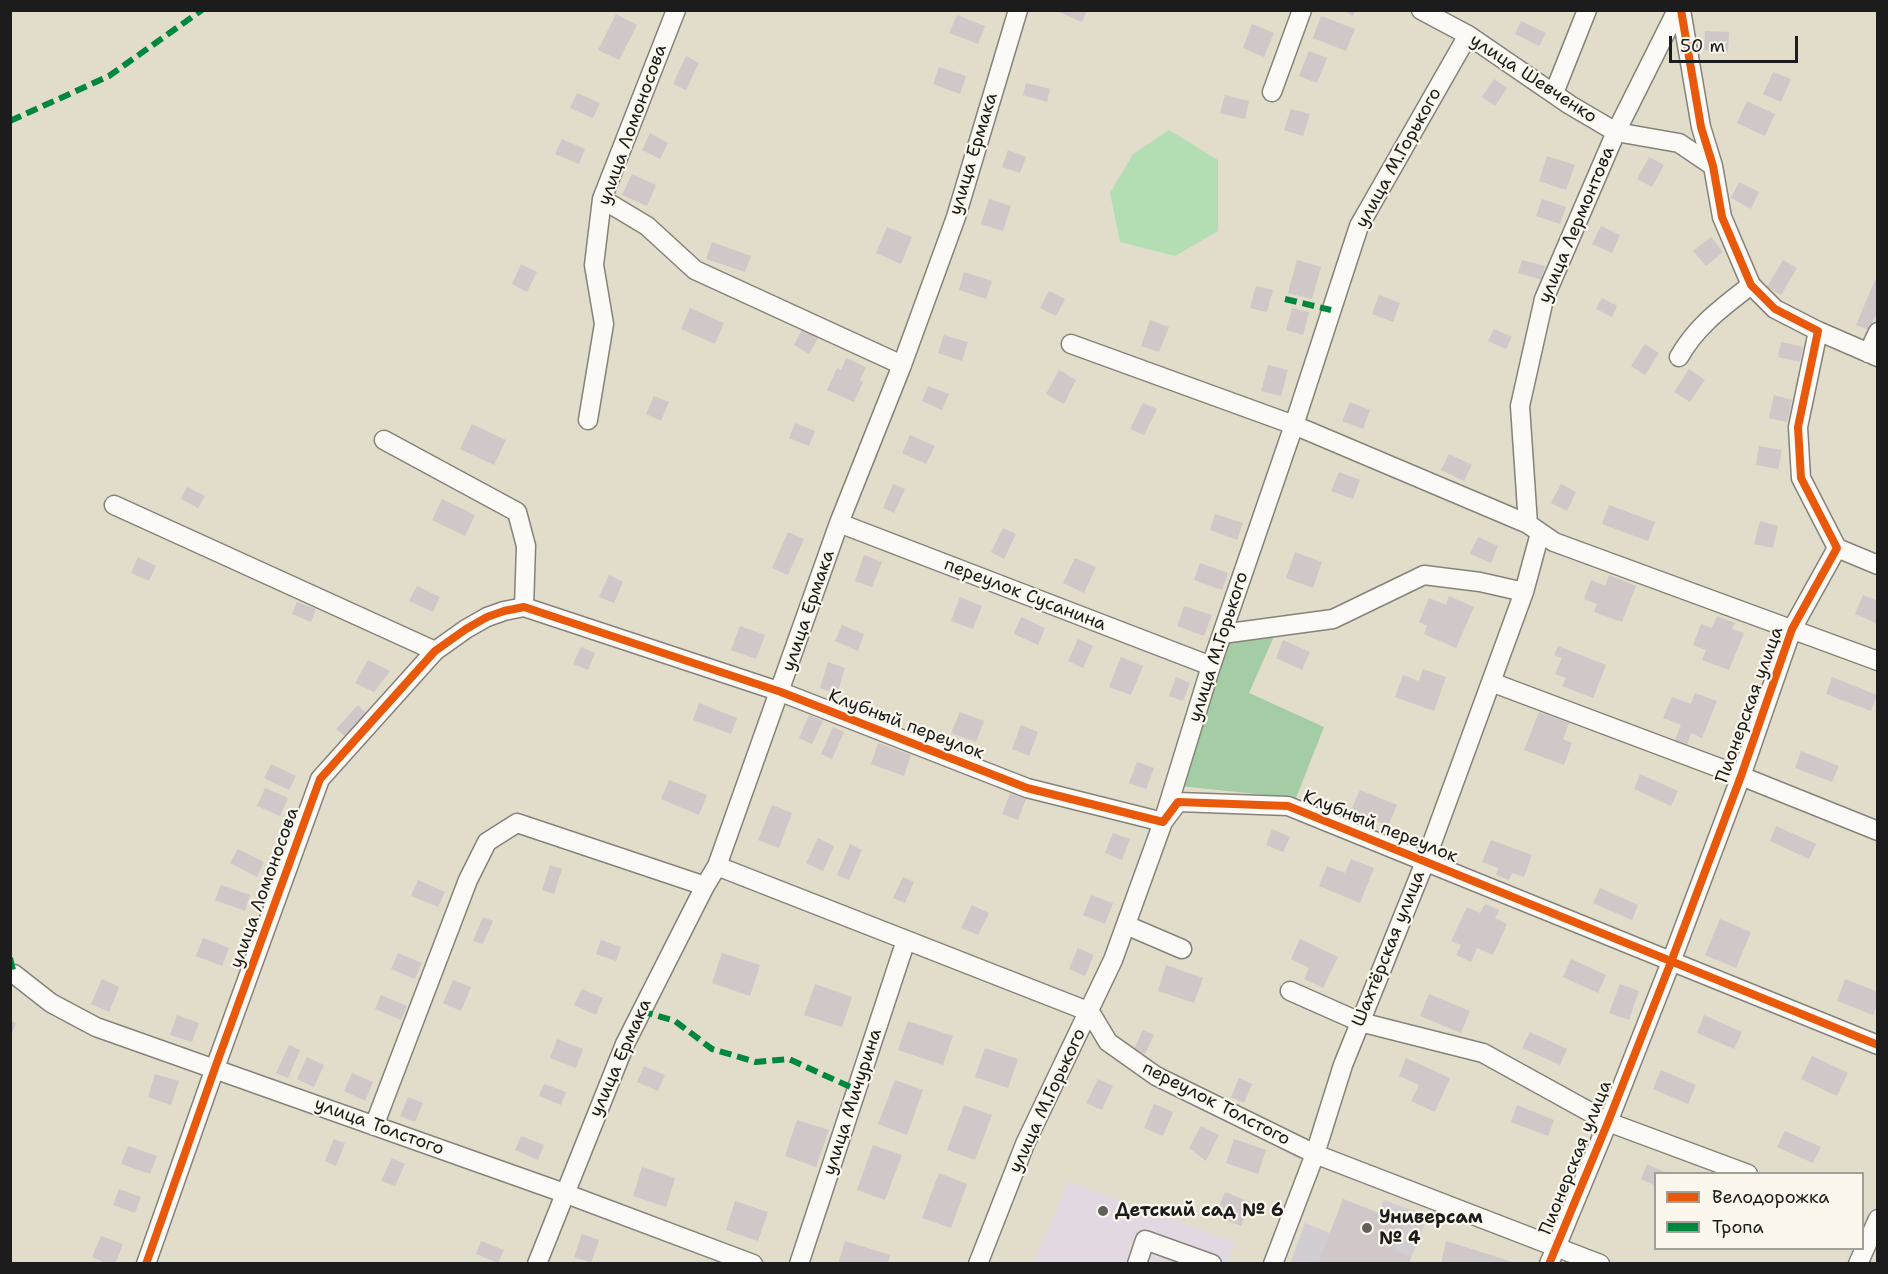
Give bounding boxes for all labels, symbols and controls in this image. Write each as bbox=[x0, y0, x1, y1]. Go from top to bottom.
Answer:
scale bar bbox=[1672, 24, 1801, 62]
street label: улица Шевченко bbox=[1465, 30, 1601, 128]
text: 50 m bbox=[1680, 34, 1725, 58]
street label: улица Ломоносова bbox=[594, 42, 672, 208]
street label: улица М.Горького bbox=[1352, 84, 1446, 232]
street label: улица Ермака bbox=[945, 90, 1003, 218]
street label: улица Лермонтова bbox=[1534, 143, 1620, 307]
street label: улица Ермака bbox=[778, 547, 840, 675]
street label: переулок Сусанина bbox=[941, 554, 1109, 636]
street label: улица М.Горького bbox=[1184, 569, 1254, 725]
street label: Пионерская улица bbox=[1712, 624, 1788, 786]
street label: Клубный переулок bbox=[825, 685, 987, 765]
street label: Клубный переулок bbox=[1299, 786, 1461, 868]
street label: улица Ломоносова bbox=[226, 805, 304, 971]
street label: Шахтёрская улица bbox=[1348, 868, 1430, 1030]
street label: улица Ермака bbox=[585, 996, 657, 1120]
street label: улица М.Горького bbox=[1005, 1025, 1091, 1177]
street label: улица Мичурина bbox=[819, 1026, 887, 1178]
street label: переулок Толстого bbox=[1138, 1057, 1294, 1151]
street label: Пионерская улица bbox=[1535, 1078, 1617, 1238]
street label: улица Толстого bbox=[311, 1094, 447, 1160]
legend bbox=[1654, 1172, 1864, 1250]
text: Велодорожка bbox=[1712, 1185, 1830, 1209]
place label: Детский сад № 6 bbox=[1115, 1200, 1284, 1222]
marker: Детский сад № 6 bbox=[1096, 1204, 1110, 1218]
place label: Универсам № 4 bbox=[1379, 1207, 1483, 1250]
text: Тропа bbox=[1712, 1215, 1764, 1239]
marker: Универсам № 4 bbox=[1360, 1221, 1374, 1235]

